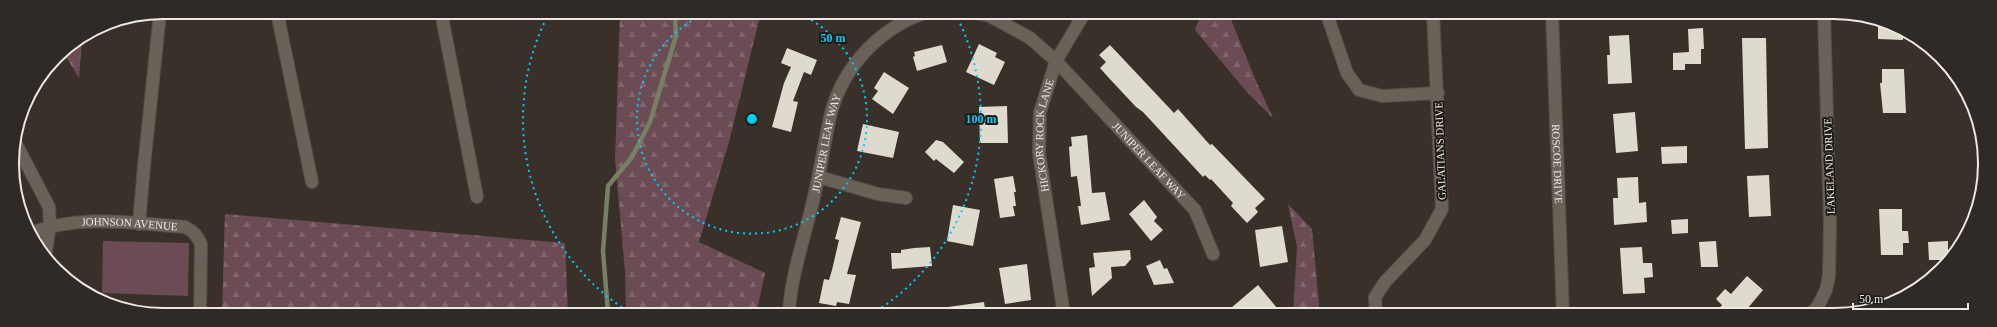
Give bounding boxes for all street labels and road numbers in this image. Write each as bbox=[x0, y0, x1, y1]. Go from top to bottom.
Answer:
street label: HICKORY ROCK LANE bbox=[1033, 77, 1056, 193]
street label: JUNIPER LEAF WAY bbox=[809, 92, 843, 194]
street label: GALATIANS DRIVE bbox=[1432, 102, 1448, 200]
street label: LAKELAND DRIVE bbox=[1821, 117, 1837, 214]
street label: JUNIPER LEAF WAY bbox=[1110, 120, 1188, 202]
street label: ROSCOE DRIVE bbox=[1550, 124, 1565, 204]
street label: JOHNSON AVENUE bbox=[81, 215, 178, 233]

